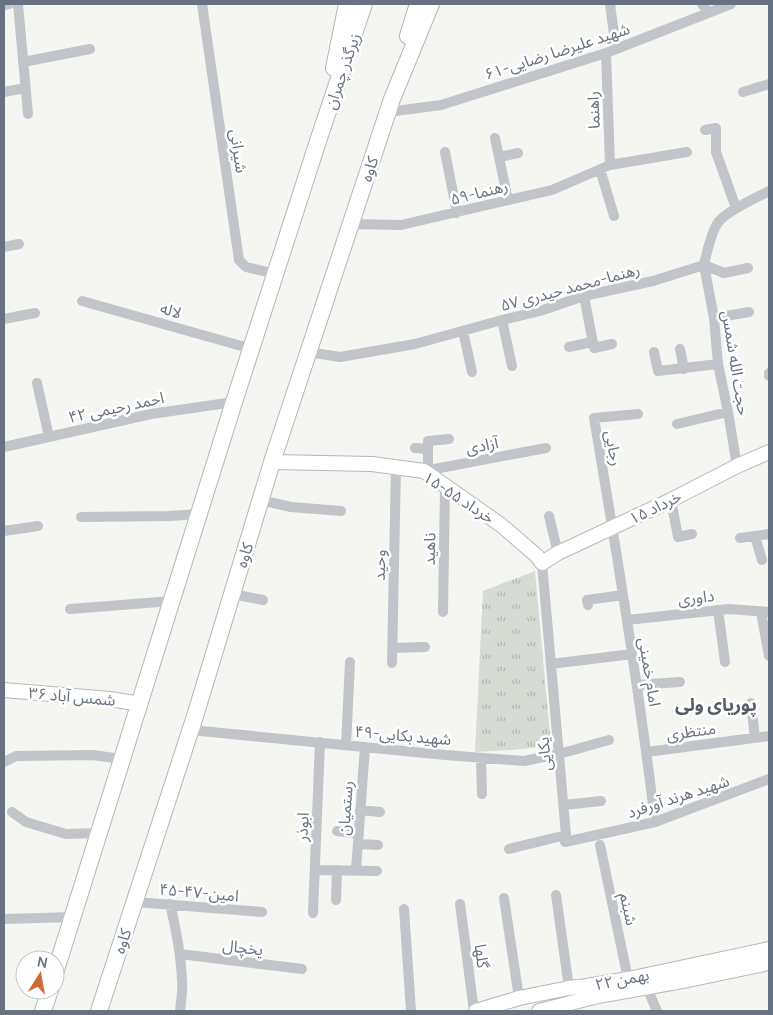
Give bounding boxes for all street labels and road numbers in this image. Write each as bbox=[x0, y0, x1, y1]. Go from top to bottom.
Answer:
street label: ۶۱-شهید علیرضا رضایی bbox=[482, 17, 632, 85]
street label: زیرگذر چمران bbox=[319, 30, 365, 112]
street label: راهنما bbox=[581, 91, 605, 129]
street label: شیرانی bbox=[225, 128, 253, 174]
street label: کاوه bbox=[355, 153, 383, 184]
street label: ۵۹-رهنما bbox=[448, 174, 510, 210]
street label: ۵۷ رهنما-محمد حیدری bbox=[498, 258, 642, 316]
street label: لاله bbox=[158, 296, 184, 324]
street label: حجت الله شمس bbox=[717, 309, 755, 417]
street label: ۴۲ احمد رحیمی bbox=[66, 386, 166, 428]
street label: رجایی bbox=[600, 428, 628, 468]
street label: آزادی bbox=[464, 431, 502, 459]
street label: ۱۵-۵۵ خرداد bbox=[419, 466, 499, 528]
street label: ۱۵ خرداد bbox=[625, 485, 685, 529]
street label: ناهید bbox=[418, 532, 440, 566]
street label: کاوه bbox=[230, 540, 258, 570]
street label: وحید bbox=[368, 549, 390, 581]
street label: داوری bbox=[677, 584, 715, 610]
street label: امام خمینی bbox=[632, 636, 666, 708]
street label: شمس آباد ۳۶ bbox=[28, 681, 116, 711]
street label: منتظری bbox=[665, 717, 717, 745]
street label: ۴۹-شهید بکایی bbox=[354, 720, 452, 750]
street label: یکایی bbox=[532, 736, 556, 772]
street label: شهید هرند آورفرد bbox=[624, 769, 732, 823]
street label: رستمیان bbox=[332, 780, 358, 836]
street label: ابوذر bbox=[290, 812, 314, 843]
street label: ۴۵-۴۷-امین bbox=[158, 878, 240, 906]
street label: شبنم bbox=[613, 891, 643, 928]
street label: کاوه bbox=[108, 925, 136, 956]
street label: یخچال bbox=[221, 934, 265, 960]
street label: گلها bbox=[470, 943, 494, 970]
street label: ۲۲ بهمن bbox=[593, 963, 651, 995]

